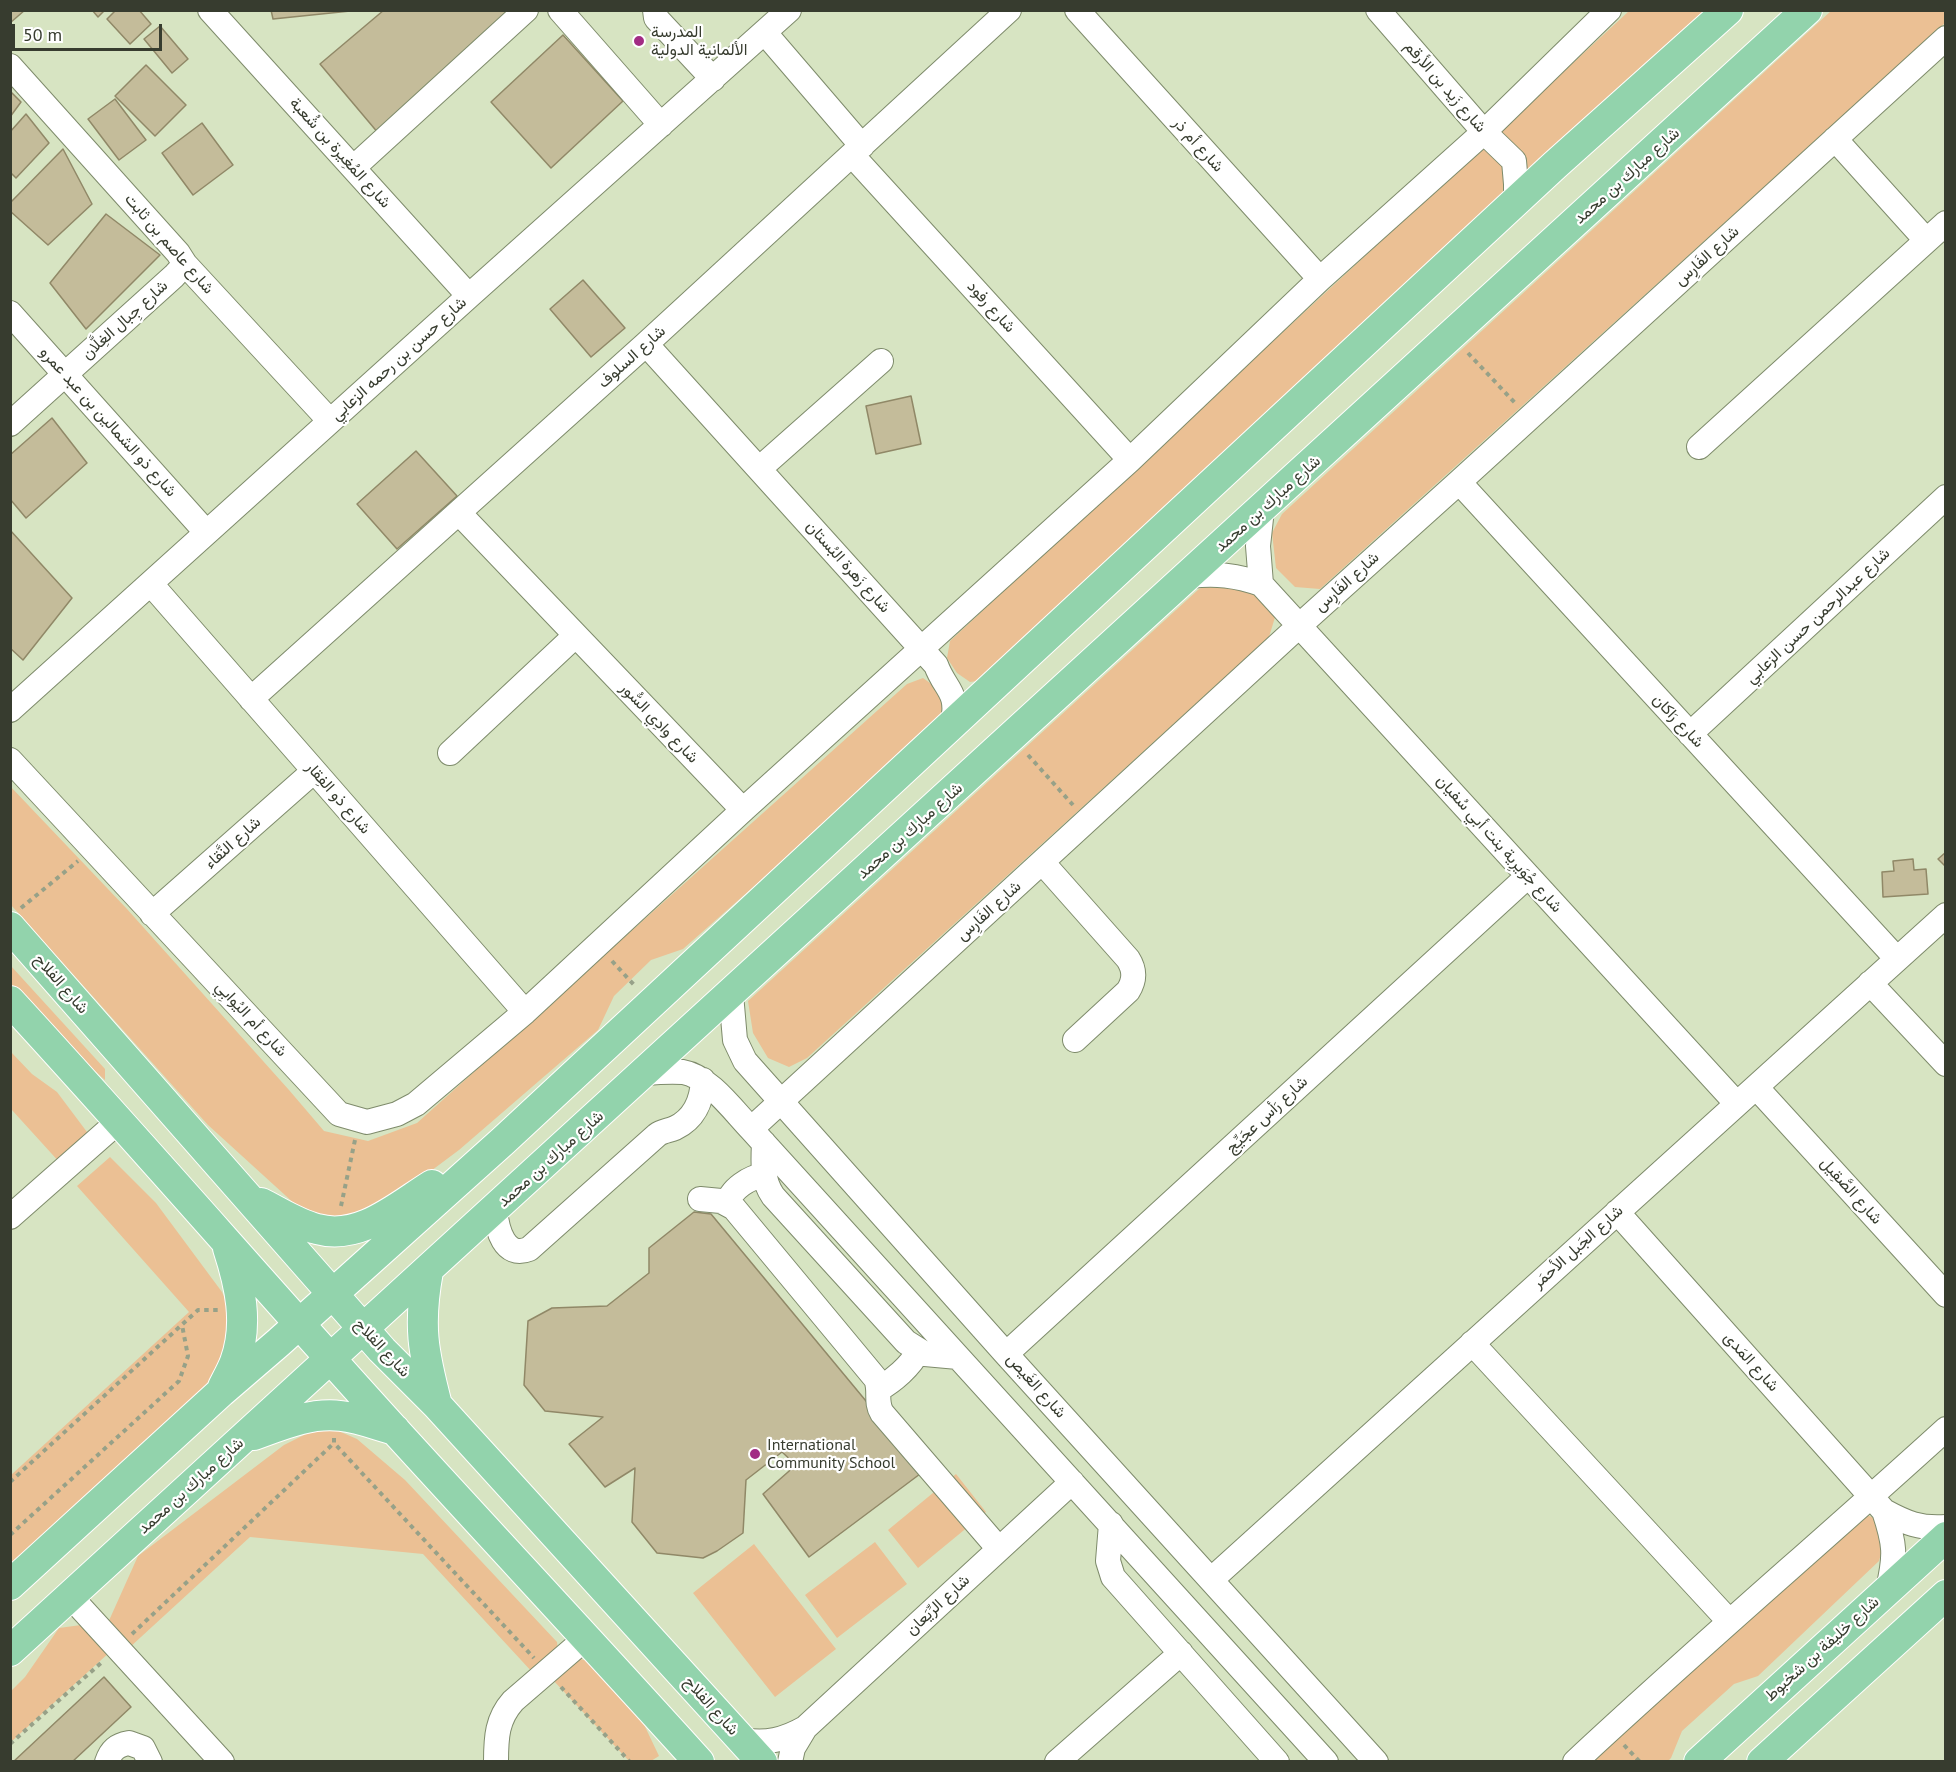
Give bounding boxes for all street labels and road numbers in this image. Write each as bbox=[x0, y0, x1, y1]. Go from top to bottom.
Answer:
street label: شارع زَيد بن الأرقم bbox=[1400, 37, 1490, 137]
street label: شارع المُغِيرة بن شُعبة bbox=[285, 94, 395, 212]
street label: شارع أم ذر bbox=[1168, 114, 1228, 176]
street label: شارع مبارك بن محمد bbox=[1570, 124, 1684, 228]
street label: شارع عاصم بن ثابت bbox=[120, 190, 218, 298]
street label: شارع الفَارِس bbox=[1671, 222, 1743, 290]
street label: شارع جِبال الغِلَّان bbox=[78, 276, 172, 364]
street label: شارع رفود bbox=[963, 277, 1019, 337]
street label: شارع حسن بن رحمه الزعابي bbox=[327, 293, 471, 425]
street label: شارع السلوف bbox=[594, 322, 670, 392]
street label: شارع ذو الشمالين بن عبد عمرو bbox=[36, 343, 180, 501]
street label: شارع مبارك بن محمد bbox=[1211, 452, 1325, 556]
street label: شارع زَهرة البُستان bbox=[802, 517, 894, 617]
street label: شارع عبدالرحمن حسن الزعابي bbox=[1742, 544, 1894, 688]
street label: شارع الفَارِس bbox=[1311, 548, 1383, 616]
street label: شارع وادِي السُّور bbox=[616, 679, 702, 767]
street label: شارع رَاكان bbox=[1648, 690, 1708, 752]
street label: شارع ذو الفِقار bbox=[301, 758, 375, 838]
street label: شارع جُوَيرِية بنت أبي سُفيان bbox=[1432, 771, 1566, 917]
street label: شارع مبارك بن محمد bbox=[853, 779, 967, 883]
street label: شارع النَّقاء bbox=[201, 813, 265, 873]
street label: شارع الفَارِس bbox=[953, 877, 1025, 945]
street label: شارع الفلاح bbox=[30, 950, 92, 1018]
street label: شارع أم اليُوابِي bbox=[211, 977, 291, 1061]
street label: شارع رَأس عجَيِّج bbox=[1222, 1072, 1312, 1158]
street label: شارع مبارك بن محمد bbox=[494, 1107, 608, 1211]
street label: شارع الصَّقِيل bbox=[1816, 1154, 1886, 1228]
street label: شارع الجَبل الأحمَر bbox=[1529, 1201, 1627, 1293]
street label: شارع الفلاح bbox=[350, 1315, 414, 1381]
street label: شارع المَدى bbox=[1719, 1328, 1783, 1396]
street label: شارع الغَيص bbox=[1002, 1350, 1070, 1422]
street label: شارع مبارك بن محمد bbox=[134, 1434, 248, 1538]
street label: شارع الرِّيَعان bbox=[902, 1571, 974, 1639]
street label: شارع خليفة بن شخبوط bbox=[1761, 1593, 1883, 1705]
street label: شارع الفلاح bbox=[679, 1672, 743, 1740]

